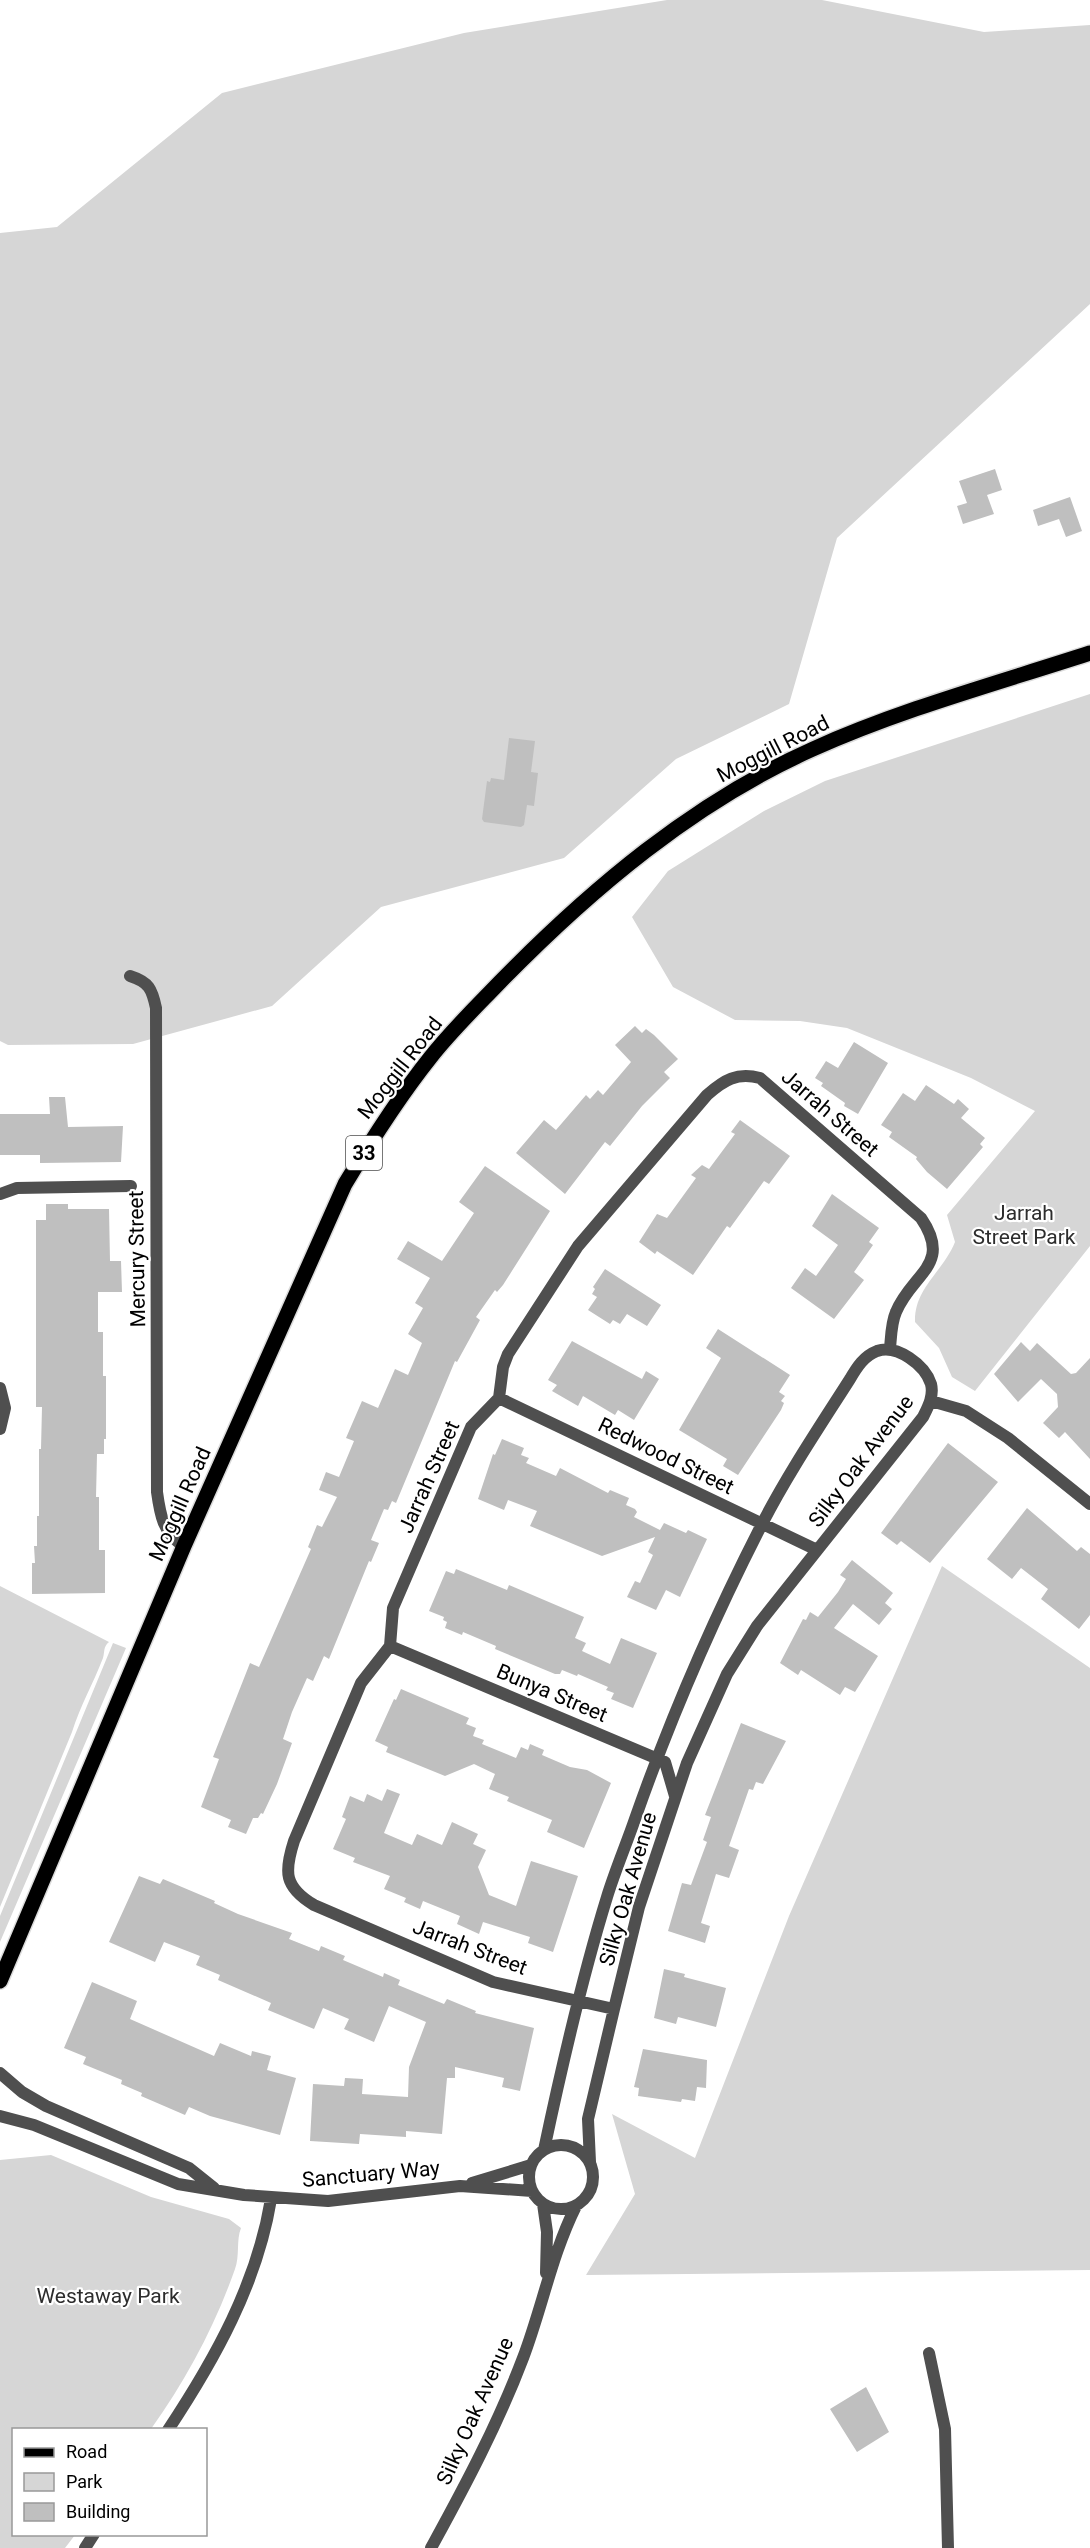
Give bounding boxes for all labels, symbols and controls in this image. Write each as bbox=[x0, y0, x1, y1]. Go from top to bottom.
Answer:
street label: Moggill Road bbox=[713, 710, 833, 788]
street label: Moggill Road bbox=[353, 1012, 447, 1124]
street label: Jarrah Street bbox=[777, 1064, 883, 1162]
road number: 33 bbox=[346, 1136, 382, 1170]
street label: Mercury Street bbox=[124, 1190, 150, 1328]
park label: Jarrah Street Park bbox=[973, 1201, 1076, 1249]
street label: Silky Oak Avenue bbox=[804, 1390, 918, 1532]
street label: Redwood Street bbox=[594, 1413, 738, 1499]
street label: Jarrah Street bbox=[394, 1417, 465, 1537]
street label: Moggill Road bbox=[144, 1443, 216, 1565]
street label: Bunya Street bbox=[493, 1659, 611, 1727]
street label: Silky Oak Avenue bbox=[595, 1809, 661, 1969]
street label: Jarrah Street bbox=[409, 1914, 531, 1980]
street label: Sanctuary Way bbox=[301, 2156, 441, 2192]
park label: Westaway Park bbox=[36, 2284, 180, 2308]
street label: Silky Oak Avenue bbox=[432, 2334, 518, 2488]
legend bbox=[12, 2428, 207, 2536]
text: Road bbox=[66, 2441, 107, 2462]
text: Park bbox=[66, 2471, 103, 2492]
text: Building bbox=[66, 2501, 130, 2522]

